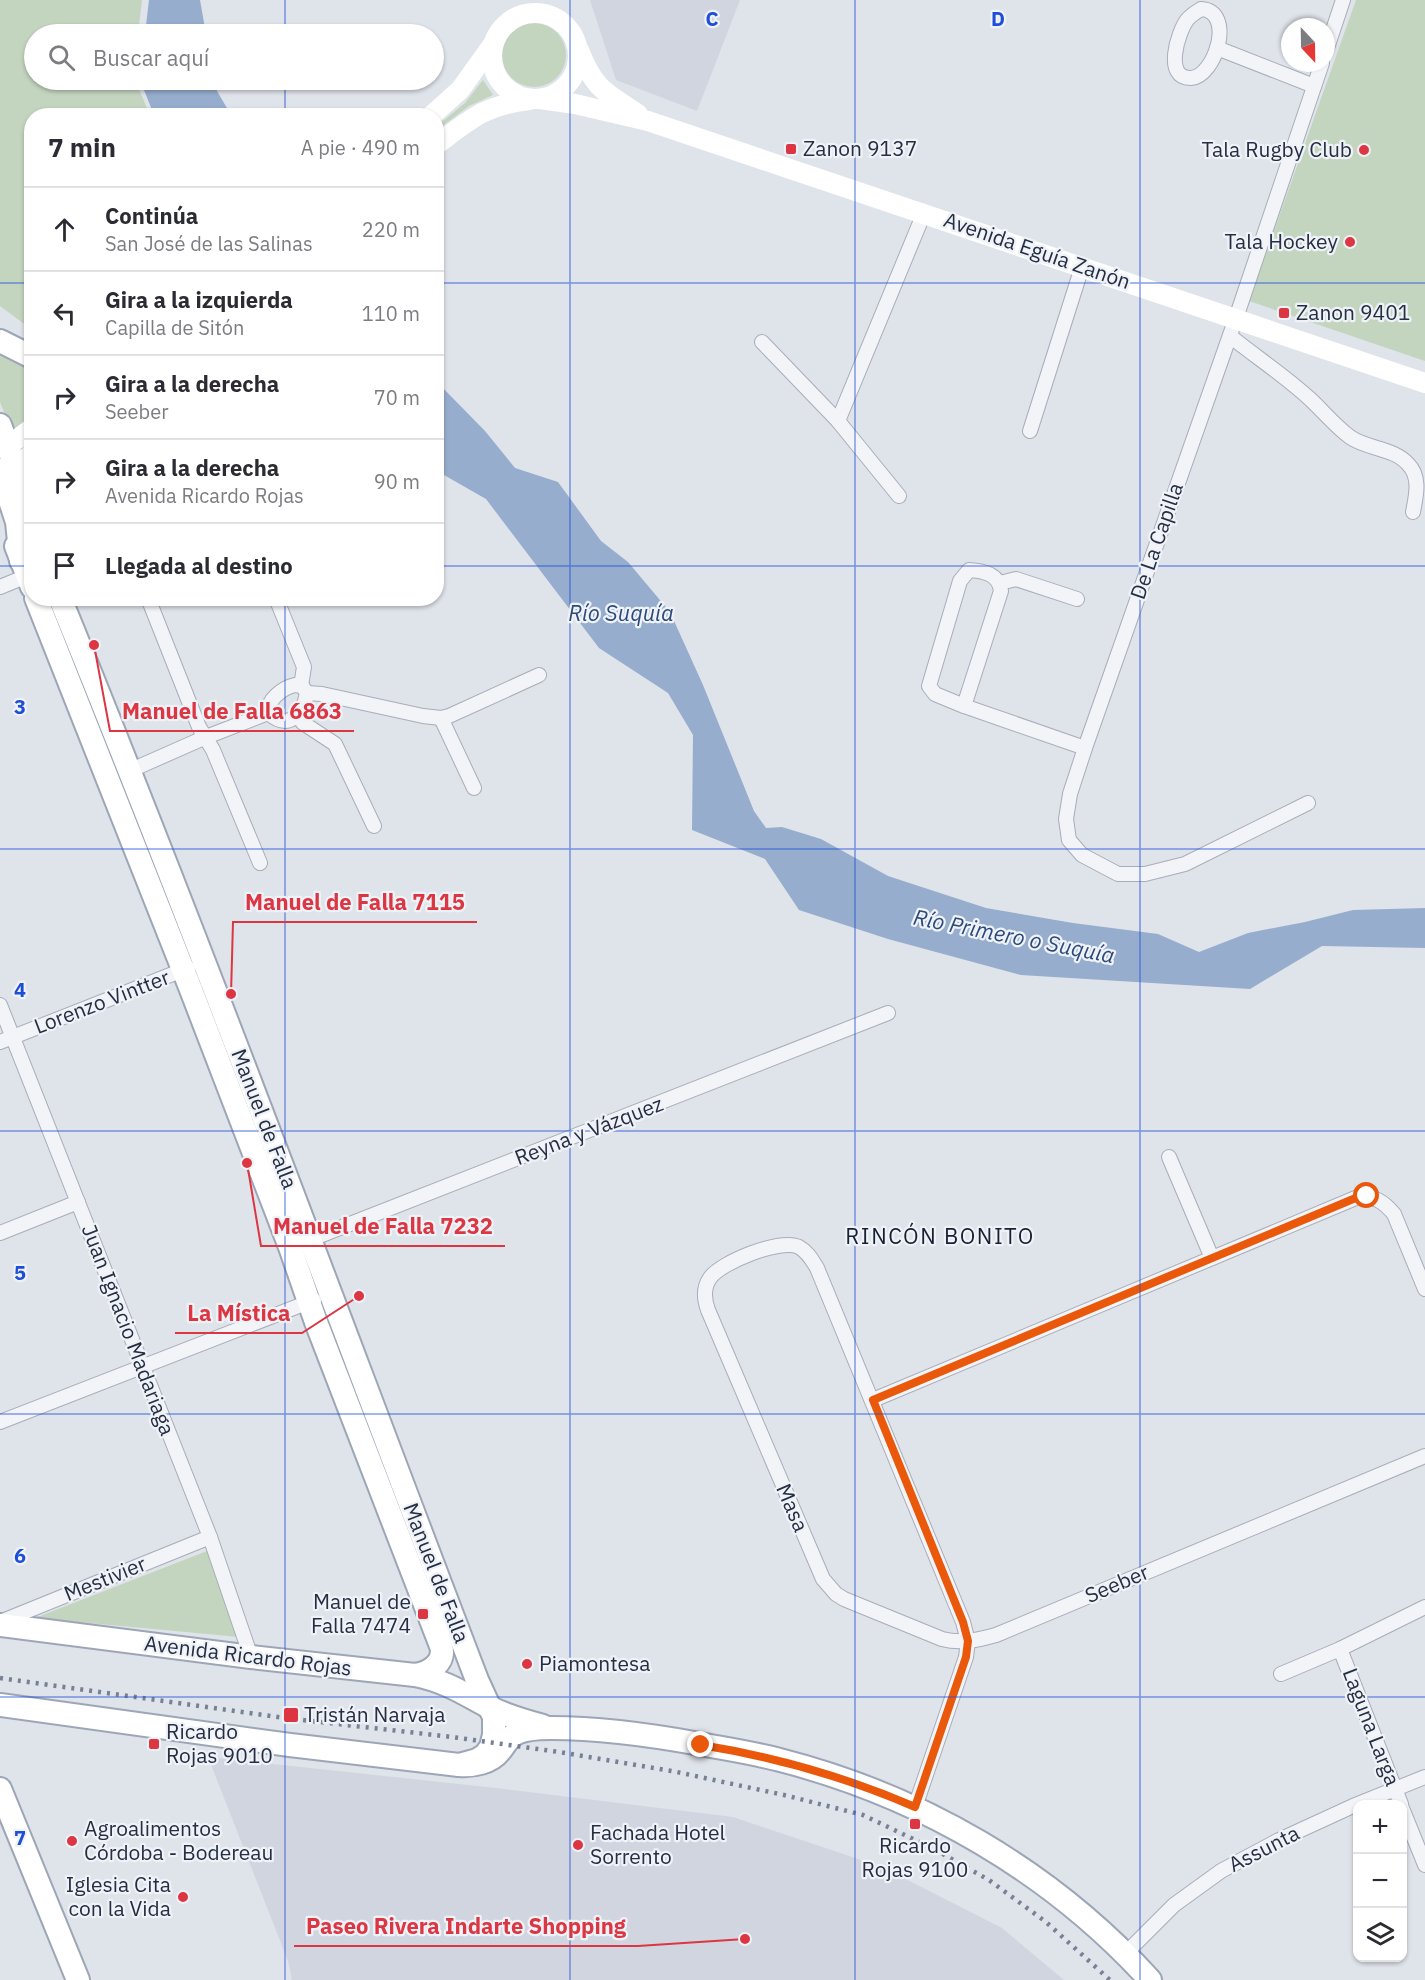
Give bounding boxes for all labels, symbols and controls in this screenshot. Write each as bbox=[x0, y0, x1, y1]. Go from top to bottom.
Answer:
text: C bbox=[705, 5, 719, 32]
text: D bbox=[991, 5, 1005, 32]
north arrow bbox=[1281, 18, 1335, 72]
search box bbox=[24, 24, 444, 90]
icon: search bbox=[45, 41, 78, 74]
text: Buscar aquí bbox=[93, 43, 209, 72]
text: 7 min bbox=[48, 130, 116, 164]
text: A pie · 490 m bbox=[301, 134, 420, 161]
place label: Zanon 9137 bbox=[803, 134, 917, 162]
place label: Tala Rugby Club bbox=[1202, 135, 1352, 163]
marker: Zanon 9137 bbox=[784, 142, 798, 156]
marker: Tala Rugby Club bbox=[1357, 143, 1371, 157]
text: Continúa bbox=[105, 201, 198, 230]
street label: Avenida Eguía Zanón bbox=[940, 205, 1134, 295]
icon: ahead bbox=[48, 213, 81, 246]
text: 220 m bbox=[362, 216, 420, 243]
place label: Tala Hockey bbox=[1225, 227, 1339, 255]
text: San José de las Salinas bbox=[105, 230, 313, 257]
marker: Tala Hockey bbox=[1343, 235, 1357, 249]
text: Gira a la izquierda bbox=[105, 285, 293, 314]
icon: left bbox=[48, 297, 81, 330]
place label: Zanon 9401 bbox=[1296, 298, 1410, 326]
text: 110 m bbox=[362, 300, 420, 327]
marker: Zanon 9401 bbox=[1277, 306, 1291, 320]
text: Capilla de Sitón bbox=[105, 314, 244, 341]
text: Gira a la derecha bbox=[105, 369, 279, 398]
icon: right bbox=[48, 381, 81, 414]
text: 70 m bbox=[374, 384, 420, 411]
text: Seeber bbox=[105, 398, 169, 425]
text: Gira a la derecha bbox=[105, 453, 279, 482]
icon: right bbox=[48, 465, 81, 498]
text: 90 m bbox=[374, 468, 420, 495]
street label: De La Capilla bbox=[1123, 479, 1189, 603]
text: Avenida Ricardo Rojas bbox=[105, 482, 304, 509]
icon: arrive bbox=[48, 549, 81, 582]
text: Llegada al destino bbox=[105, 551, 293, 580]
water label: Río Suquía bbox=[568, 598, 674, 627]
callout: Manuel de Falla 6863 bbox=[110, 691, 354, 731]
text: 3 bbox=[14, 693, 26, 720]
text: Manuel de Falla 6863 bbox=[122, 696, 342, 725]
callout: Manuel de Falla 7115 bbox=[233, 882, 477, 922]
text: Manuel de Falla 7115 bbox=[245, 887, 465, 916]
water label: Río Primero o Suquía bbox=[911, 902, 1117, 969]
street label: Lorenzo Vintter bbox=[30, 962, 174, 1040]
text: 4 bbox=[14, 976, 26, 1003]
street label: Manuel de Falla bbox=[225, 1045, 304, 1193]
street label: Reyna y Vázquez bbox=[510, 1089, 667, 1171]
route start bbox=[1353, 1182, 1379, 1208]
callout: Manuel de Falla 7232 bbox=[261, 1206, 505, 1246]
text: Manuel de Falla 7232 bbox=[273, 1211, 493, 1240]
street label: Juan Ignacio Madariaga bbox=[76, 1220, 182, 1439]
district label: RINCÓN BONITO bbox=[845, 1221, 1035, 1250]
text: 5 bbox=[14, 1259, 26, 1286]
callout: La Mística bbox=[175, 1293, 302, 1333]
text: La Mística bbox=[187, 1298, 291, 1327]
street label: Masa bbox=[770, 1479, 816, 1536]
street label: Manuel de Falla bbox=[397, 1499, 476, 1647]
text: 6 bbox=[14, 1542, 26, 1569]
street label: Mestivier bbox=[59, 1549, 150, 1607]
street label: Seeber bbox=[1080, 1557, 1153, 1609]
place label: Manuel de Falla 7474 bbox=[311, 1587, 411, 1639]
marker: Manuel de Falla 7474 bbox=[416, 1607, 430, 1621]
street label: Avenida Ricardo Rojas bbox=[143, 1628, 353, 1682]
place label: Piamontesa bbox=[539, 1649, 650, 1677]
marker: Piamontesa bbox=[520, 1657, 534, 1671]
street label: Laguna Larga bbox=[1337, 1664, 1407, 1790]
place label: Tristán Narvaja bbox=[304, 1700, 445, 1728]
marker: Tristán Narvaja bbox=[282, 1706, 300, 1724]
place label: Ricardo Rojas 9010 bbox=[166, 1717, 273, 1769]
route end bbox=[687, 1731, 713, 1757]
marker: Ricardo Rojas 9010 bbox=[147, 1737, 161, 1751]
map controls bbox=[1353, 1800, 1407, 1962]
button: + bbox=[1353, 1800, 1407, 1854]
place label: Agroalimentos Córdoba - Bodereau bbox=[84, 1814, 273, 1866]
marker: Ricardo Rojas 9100 bbox=[908, 1817, 922, 1831]
place label: Fachada Hotel Sorrento bbox=[590, 1818, 726, 1870]
street label: Assunta bbox=[1223, 1818, 1304, 1878]
text: 7 bbox=[14, 1824, 26, 1851]
place label: Ricardo Rojas 9100 bbox=[862, 1831, 968, 1883]
marker: Agroalimentos Córdoba - Bodereau bbox=[65, 1834, 79, 1848]
marker: Fachada Hotel Sorrento bbox=[571, 1838, 585, 1852]
button: − bbox=[1353, 1854, 1407, 1908]
place label: Iglesia Cita con la Vida bbox=[66, 1870, 171, 1922]
marker: Iglesia Cita con la Vida bbox=[176, 1890, 190, 1904]
callout: Paseo Rivera Indarte Shopping bbox=[294, 1906, 638, 1946]
button: layers bbox=[1353, 1908, 1407, 1962]
text: Paseo Rivera Indarte Shopping bbox=[306, 1911, 627, 1940]

